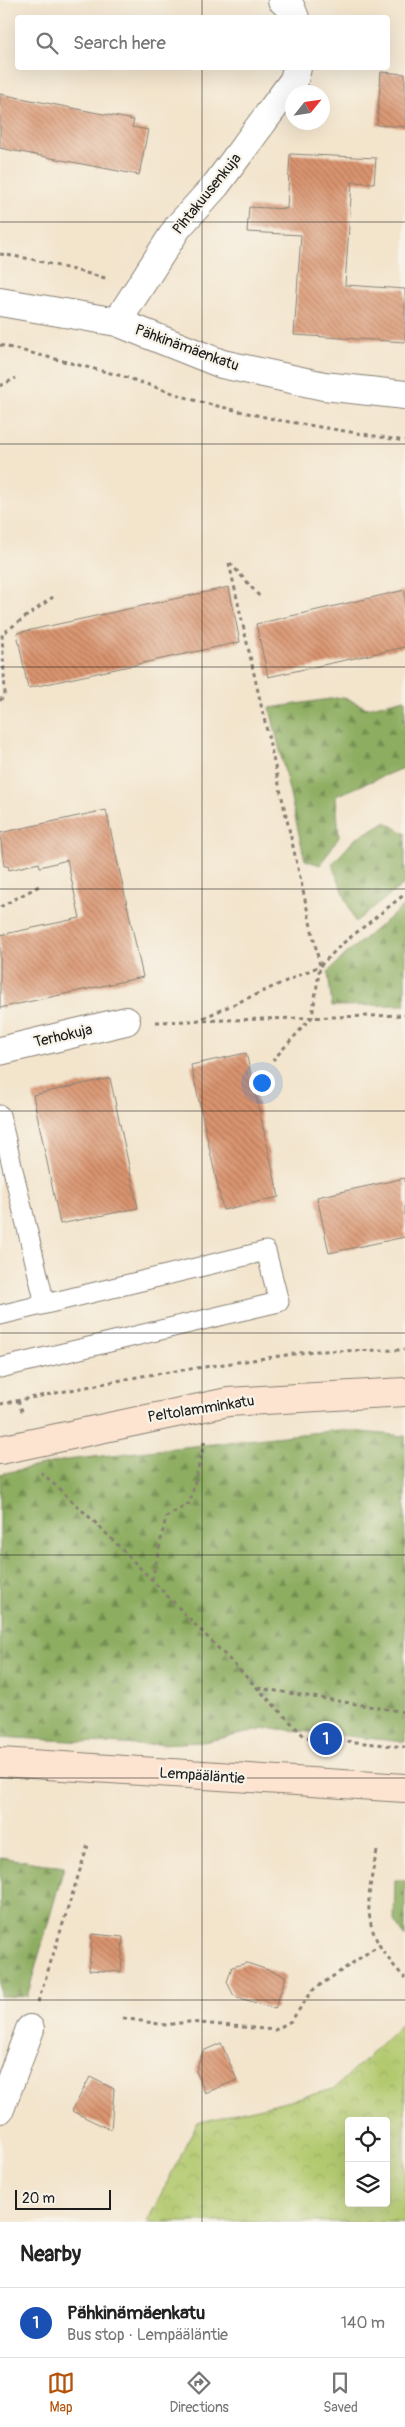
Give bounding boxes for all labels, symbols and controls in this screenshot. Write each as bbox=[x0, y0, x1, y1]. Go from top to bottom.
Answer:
search box bbox=[15, 15, 390, 70]
icon: search bbox=[33, 29, 61, 57]
text: Search here bbox=[73, 31, 166, 55]
north arrow bbox=[285, 85, 330, 130]
street label: Pihtakuusenkuja bbox=[169, 150, 246, 238]
street label: Pähkinämäenkatu bbox=[132, 320, 242, 376]
street label: Terhokuja bbox=[32, 1020, 94, 1052]
your location bbox=[249, 1070, 275, 1096]
street label: Peltolamminkatu bbox=[146, 1391, 256, 1427]
pin: 1 bbox=[310, 1720, 342, 1758]
street label: Lempääläntie bbox=[159, 1764, 246, 1789]
map controls bbox=[345, 2117, 390, 2207]
button: locate bbox=[345, 2117, 390, 2162]
button: layers bbox=[345, 2162, 390, 2207]
scale bar bbox=[15, 2187, 111, 2210]
text: 20 m bbox=[22, 2190, 55, 2207]
text: Nearby bbox=[20, 2241, 81, 2268]
text: Pähkinämäenkatu bbox=[67, 2301, 205, 2325]
text: 1 bbox=[33, 2313, 39, 2333]
text: 140 m bbox=[341, 2313, 385, 2333]
text: Bus stop · Lempääläntie bbox=[67, 2325, 228, 2345]
tab: Map bbox=[47, 2369, 75, 2416]
tab: Directions bbox=[169, 2369, 229, 2416]
tab: Saved bbox=[323, 2369, 358, 2416]

